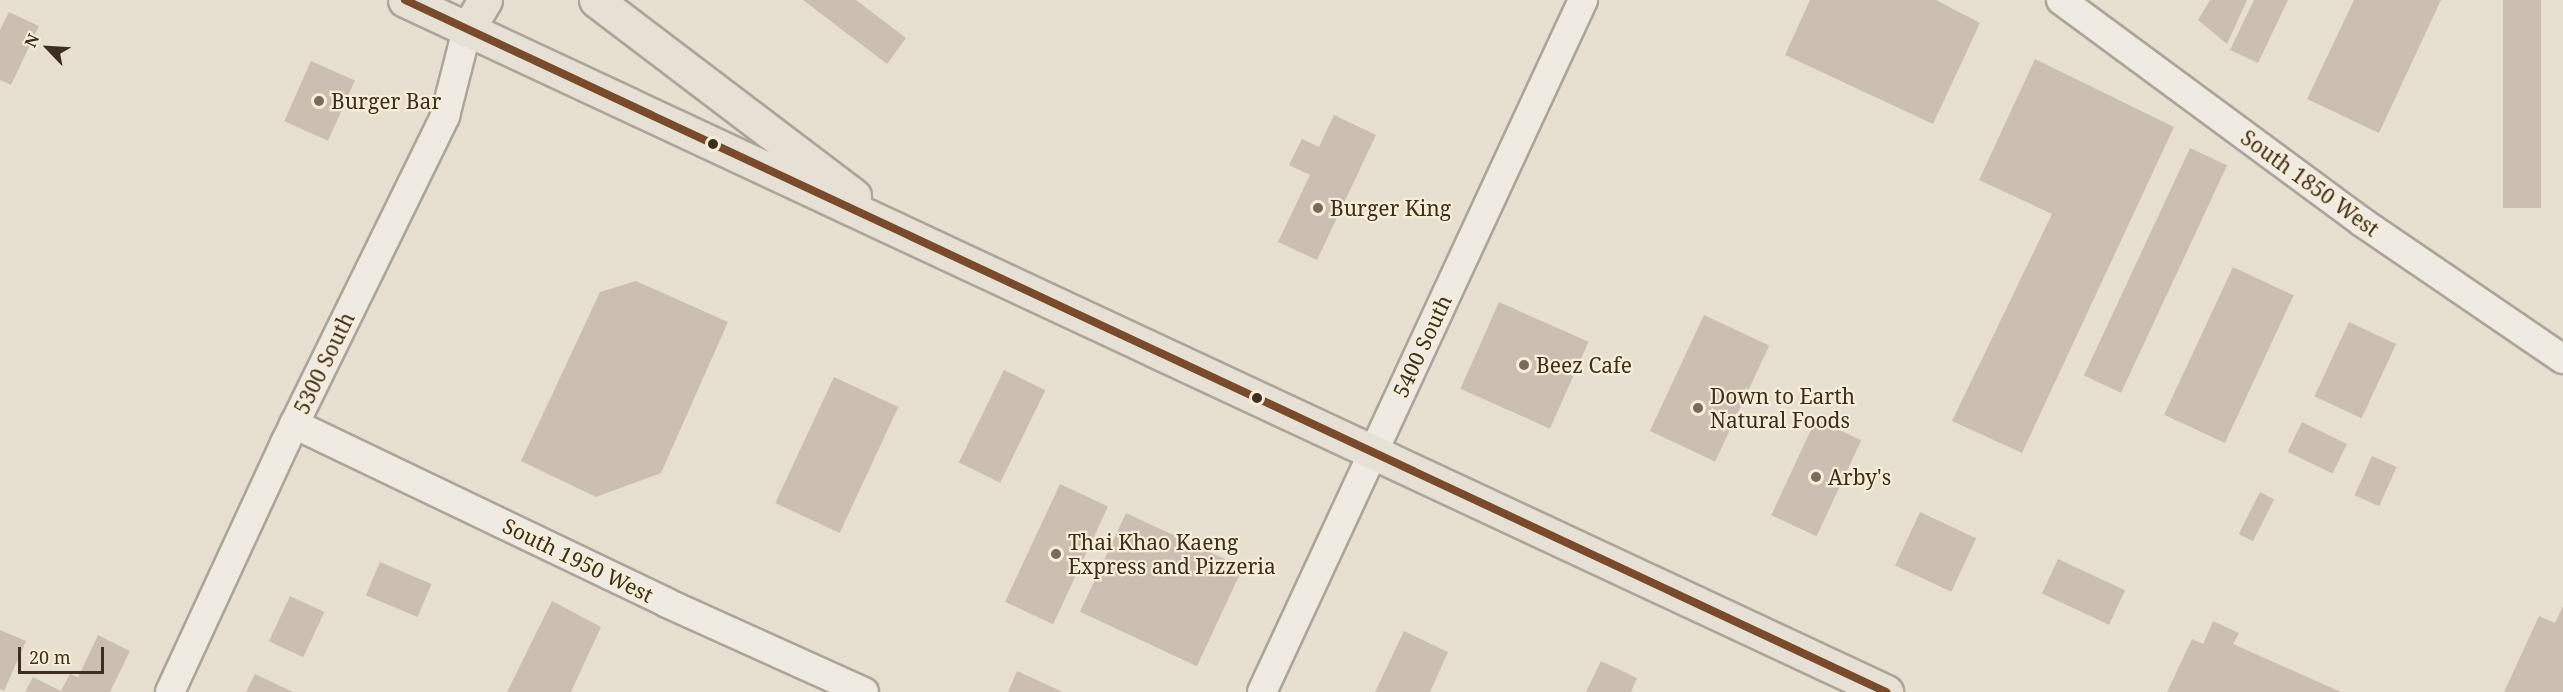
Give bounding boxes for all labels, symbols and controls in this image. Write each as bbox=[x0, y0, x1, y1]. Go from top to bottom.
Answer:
north arrow bbox=[18, 18, 78, 78]
text: N bbox=[19, 30, 44, 51]
place label: Burger Bar bbox=[331, 88, 441, 114]
marker: Burger Bar bbox=[312, 94, 326, 108]
street label: South 1850 West bbox=[2236, 125, 2384, 241]
unlabelled marker bbox=[707, 138, 719, 150]
place label: Burger King bbox=[1330, 195, 1451, 221]
marker: Burger King bbox=[1311, 201, 1325, 215]
street label: 5400 South bbox=[1387, 291, 1457, 401]
street label: 5300 South bbox=[289, 308, 359, 418]
place label: Beez Cafe bbox=[1536, 352, 1632, 378]
marker: Beez Cafe bbox=[1517, 358, 1531, 372]
place label: Down to Earth Natural Foods bbox=[1710, 383, 1855, 433]
unlabelled marker bbox=[1251, 392, 1263, 404]
marker: Down to Earth Natural Foods bbox=[1691, 401, 1705, 415]
place label: Arby's bbox=[1828, 464, 1891, 490]
marker: Arby's bbox=[1809, 470, 1823, 484]
street label: South 1950 West bbox=[499, 513, 657, 607]
place label: Thai Khao Kaeng Express and Pizzeria bbox=[1068, 529, 1276, 579]
marker: Thai Khao Kaeng Express and Pizzeria bbox=[1049, 547, 1063, 561]
scale bar bbox=[21, 635, 106, 673]
text: 20 m bbox=[29, 645, 71, 669]

